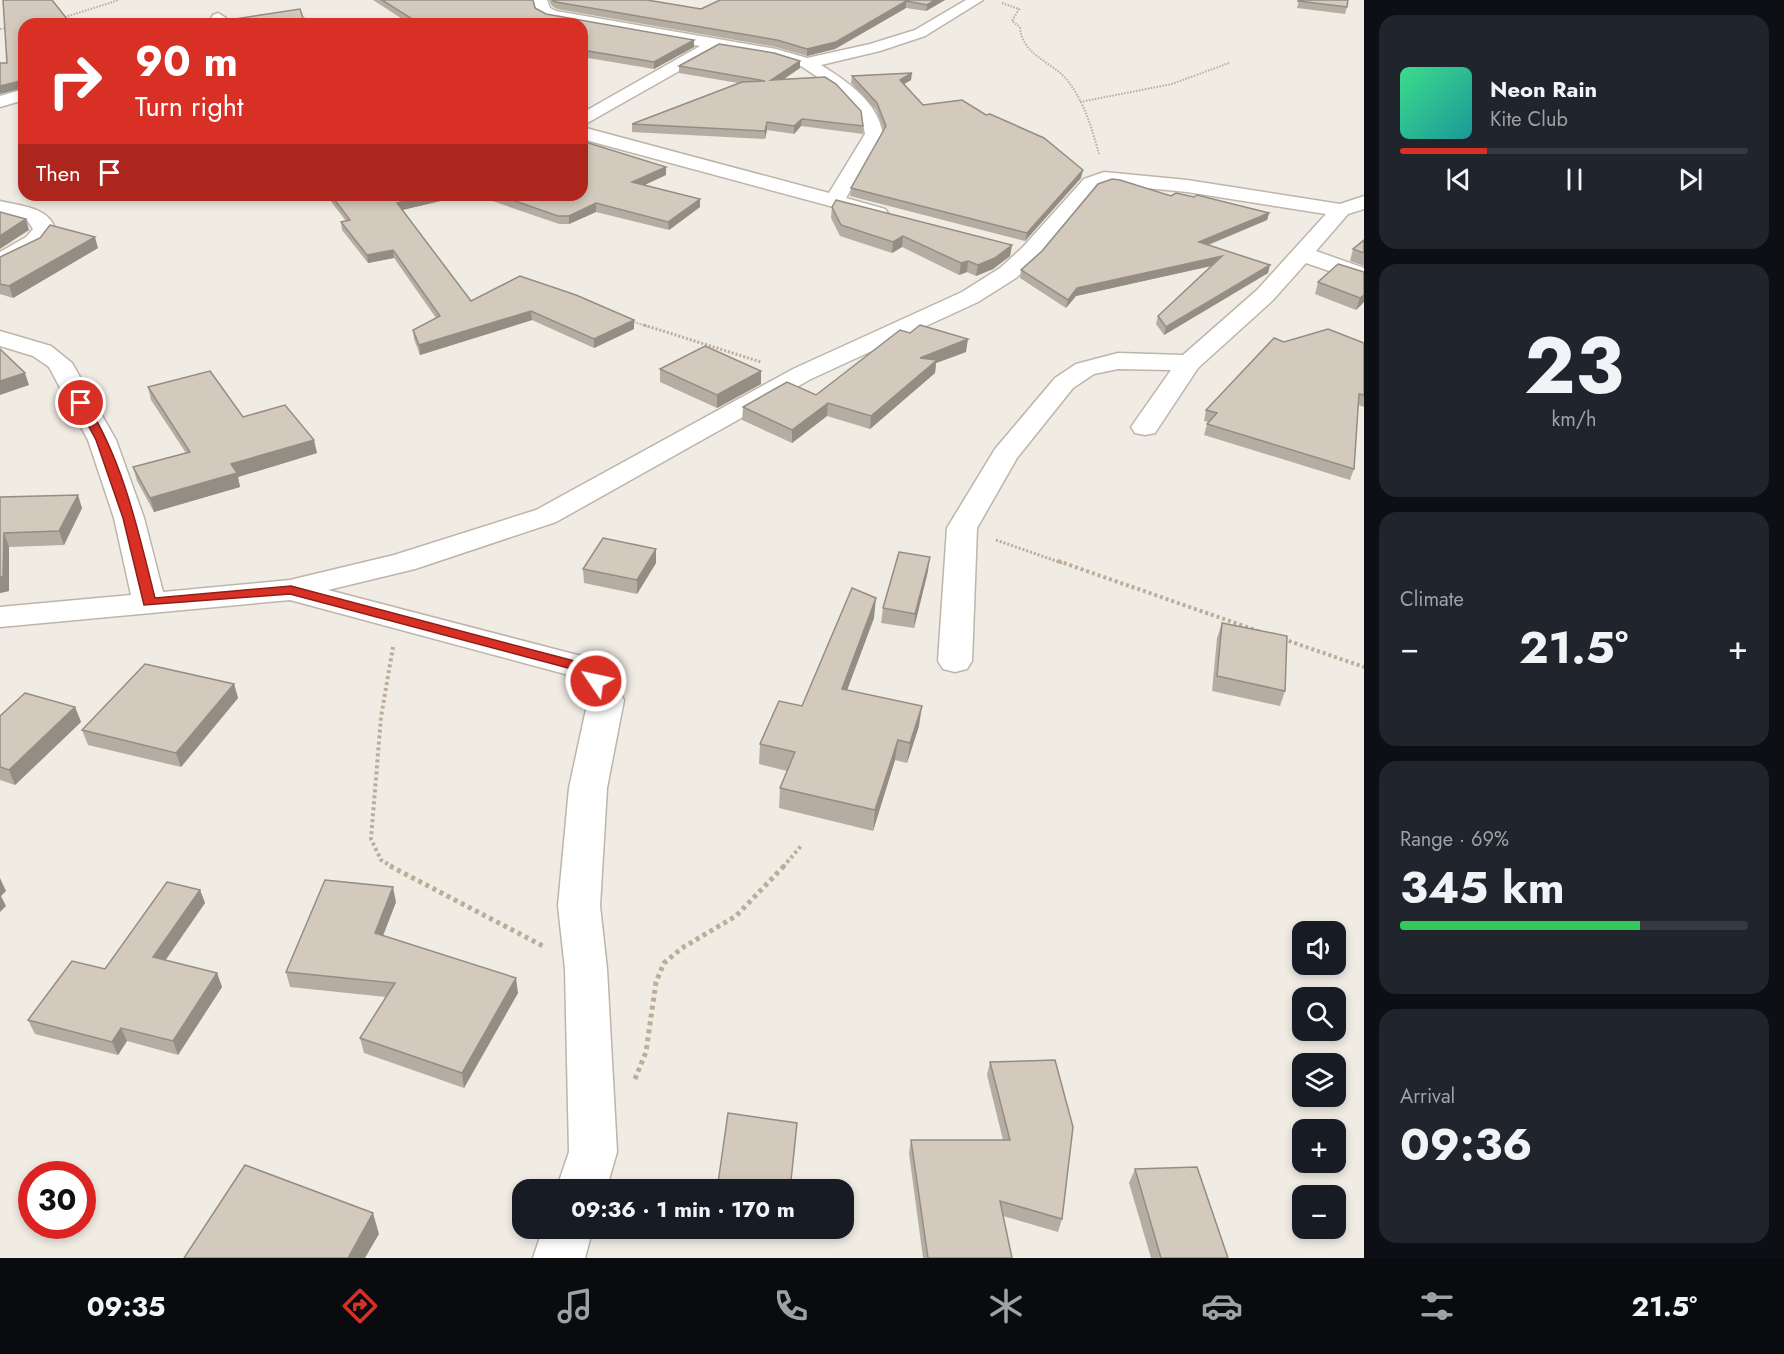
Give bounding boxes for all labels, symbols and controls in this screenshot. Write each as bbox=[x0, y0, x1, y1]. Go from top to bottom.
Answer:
text: 90 m bbox=[135, 31, 238, 92]
icon: right bbox=[36, 42, 114, 120]
text: Neon Rain bbox=[1490, 73, 1597, 105]
text: Turn right bbox=[135, 87, 243, 126]
text: Kite Club bbox=[1490, 105, 1568, 134]
icon: arrive bbox=[93, 156, 126, 189]
text: Then bbox=[36, 157, 81, 189]
icon: previous bbox=[1442, 163, 1475, 196]
icon: pause bbox=[1558, 163, 1591, 196]
icon: next bbox=[1674, 163, 1707, 196]
text: 23 bbox=[1524, 310, 1624, 422]
pin bbox=[55, 377, 106, 428]
icon: arrive bbox=[64, 386, 97, 419]
text: km/h bbox=[1551, 405, 1597, 434]
text: Climate bbox=[1400, 585, 1464, 614]
text: 21.5° bbox=[1519, 615, 1628, 680]
text: − bbox=[1400, 624, 1419, 671]
text: + bbox=[1728, 624, 1748, 671]
position arrow bbox=[564, 649, 628, 713]
text: Range · 69% bbox=[1400, 825, 1509, 854]
text: 345 km bbox=[1400, 855, 1565, 920]
map controls bbox=[1292, 921, 1346, 1239]
button: sound bbox=[1292, 921, 1346, 975]
button: search bbox=[1292, 987, 1346, 1041]
button: layers bbox=[1292, 1053, 1346, 1107]
text: Arrival bbox=[1400, 1082, 1455, 1111]
text: 09:36 bbox=[1400, 1112, 1532, 1177]
button: + bbox=[1292, 1119, 1346, 1173]
speed limit sign: 30 bbox=[18, 1161, 96, 1239]
button: − bbox=[1292, 1185, 1346, 1239]
text: 09:36 · 1 min · 170 m bbox=[571, 1193, 795, 1225]
icon: directions bbox=[339, 1285, 381, 1327]
icon: music bbox=[554, 1285, 596, 1327]
icon: phone bbox=[770, 1285, 812, 1327]
icon: climate bbox=[985, 1285, 1027, 1327]
icon: car bbox=[1201, 1285, 1243, 1327]
icon: filters bbox=[1416, 1285, 1458, 1327]
text: 09:35 bbox=[87, 1287, 166, 1326]
text: 21.5° bbox=[1632, 1287, 1697, 1326]

